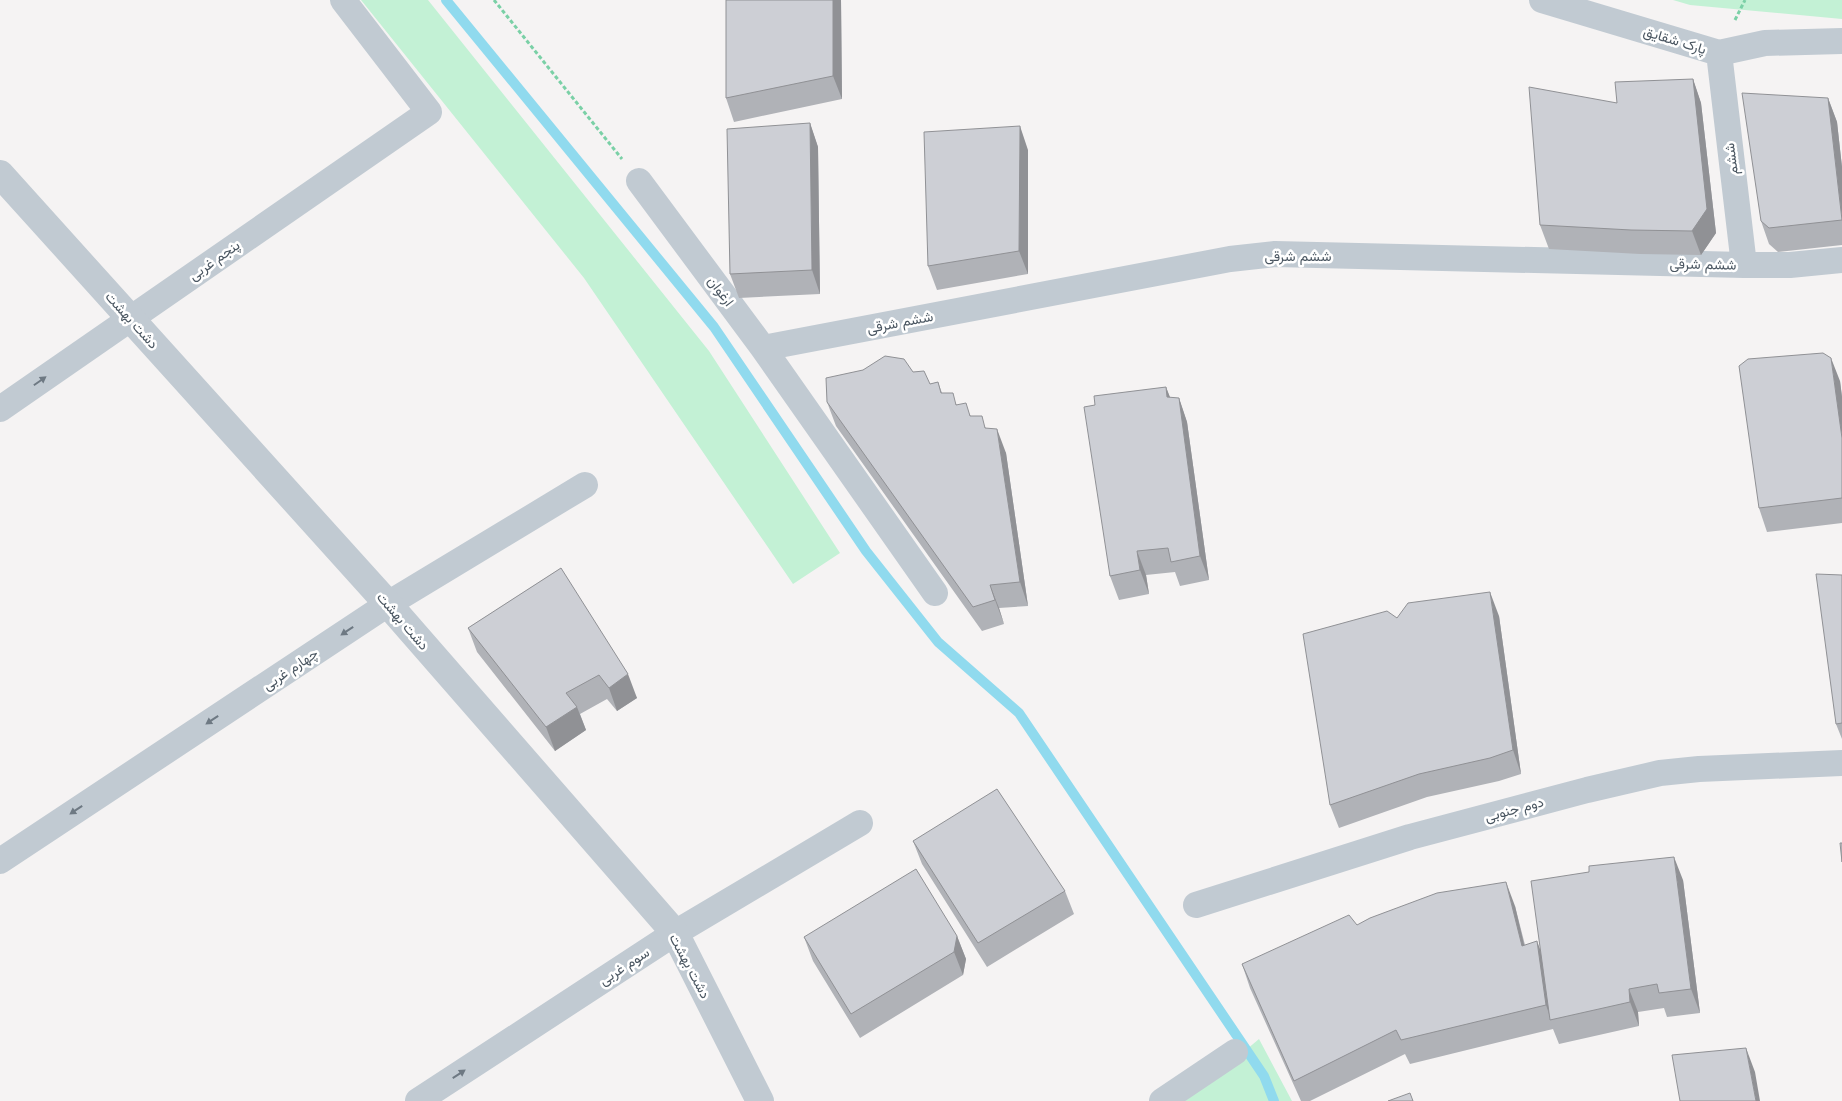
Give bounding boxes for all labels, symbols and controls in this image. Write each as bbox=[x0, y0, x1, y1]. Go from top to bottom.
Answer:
street label: پارک شقایق bbox=[1641, 21, 1709, 59]
street label: ششم bbox=[1719, 142, 1743, 176]
street label: پنجم غربی bbox=[184, 235, 244, 285]
street label: ششم شرقی bbox=[1265, 246, 1331, 266]
street label: ششم شرقی bbox=[1669, 253, 1737, 275]
street label: ارغوان bbox=[703, 272, 739, 310]
street label: دشت بهشت bbox=[101, 287, 163, 353]
street label: ششم شرقی bbox=[865, 306, 935, 338]
one-way arrow bbox=[33, 376, 47, 386]
street label: دشت بهشت bbox=[372, 588, 434, 655]
one-way arrow bbox=[340, 626, 354, 636]
street label: چهارم غربی bbox=[258, 643, 322, 695]
one-way arrow bbox=[205, 716, 218, 725]
street label: دوم جنوبی bbox=[1482, 791, 1546, 826]
one-way arrow bbox=[70, 805, 83, 815]
street label: دشت بهشت bbox=[665, 930, 716, 1002]
street label: سوم غربی bbox=[595, 942, 653, 990]
one-way arrow bbox=[453, 1069, 466, 1079]

